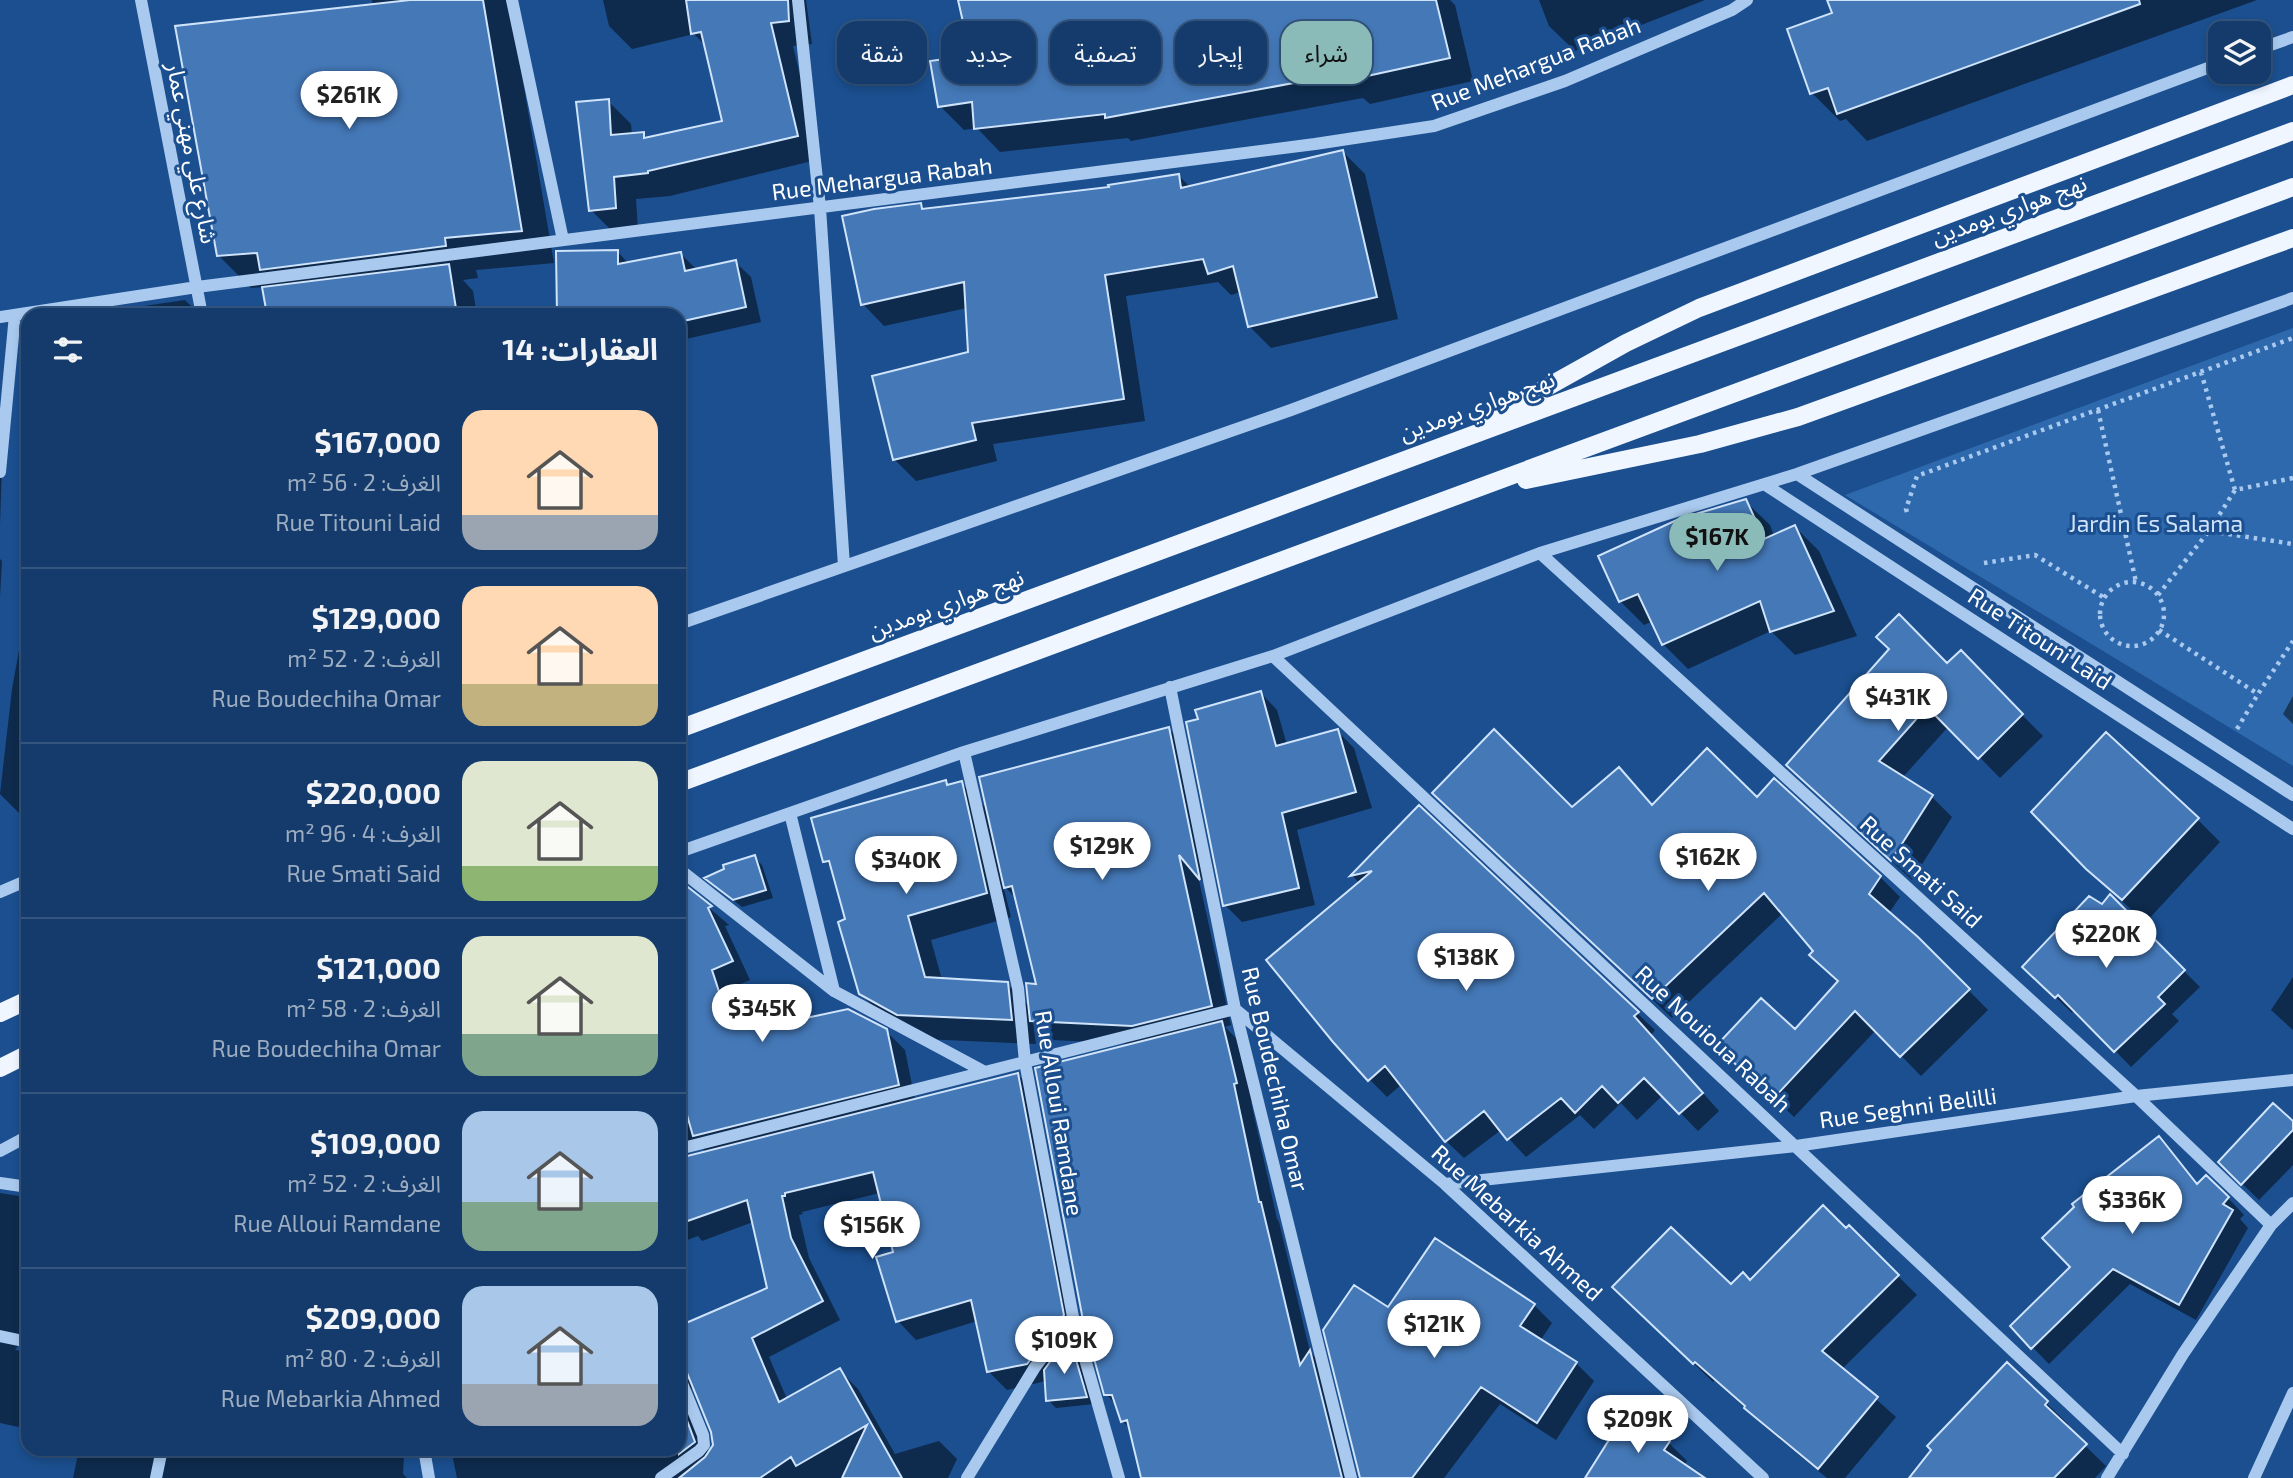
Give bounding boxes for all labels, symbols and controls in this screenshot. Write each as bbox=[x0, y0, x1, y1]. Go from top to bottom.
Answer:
street label: Rue Mehargua Rabah bbox=[1427, 10, 1644, 116]
chip: شقة bbox=[837, 21, 927, 84]
chip: جديد bbox=[941, 21, 1036, 84]
chip: تصفية bbox=[1050, 21, 1161, 84]
chip: إيجار bbox=[1175, 21, 1267, 84]
chip: شراء bbox=[1281, 21, 1372, 84]
map controls bbox=[2208, 21, 2271, 84]
button: layers bbox=[2208, 21, 2271, 84]
street label: شارع علي مهني عمار bbox=[157, 59, 224, 247]
pin: $261K bbox=[300, 72, 398, 131]
text: $261K bbox=[317, 80, 381, 108]
street label: Rue Mehargua Rabah bbox=[770, 151, 994, 205]
street label: نهج هواري بومدين bbox=[1927, 168, 2092, 254]
text: العقارات: 14 bbox=[502, 330, 658, 366]
icon: filters bbox=[49, 331, 87, 369]
street label: نهج هواري بومدين bbox=[1395, 364, 1560, 450]
text: $167,000 bbox=[314, 423, 441, 459]
icon: home bbox=[518, 438, 602, 522]
text: الغرف: 2 · 56 m² bbox=[287, 468, 441, 496]
text: Rue Titouni Laid bbox=[275, 508, 441, 536]
park label: Jardin Es Salama bbox=[2069, 509, 2243, 537]
pin: $167K bbox=[1668, 514, 1766, 573]
text: $167K bbox=[1685, 522, 1749, 550]
street label: نهج هواري بومدين bbox=[864, 562, 1029, 648]
street label: Rue Titouni Laid bbox=[1963, 581, 2118, 695]
text: $129,000 bbox=[311, 599, 441, 635]
icon: home bbox=[518, 614, 602, 698]
text: الغرف: 2 · 52 m² bbox=[287, 644, 441, 672]
pin: $431K bbox=[1849, 674, 1947, 733]
text: $431K bbox=[1865, 682, 1931, 710]
text: Rue Boudechiha Omar bbox=[211, 684, 441, 712]
text: $220,000 bbox=[306, 774, 441, 810]
icon: home bbox=[518, 789, 602, 873]
street label: Rue Smati Said bbox=[1855, 809, 1988, 933]
text: الغرف: 4 · 96 m² bbox=[285, 819, 441, 847]
pin: $129K bbox=[1053, 822, 1151, 882]
text: $129K bbox=[1070, 831, 1134, 859]
pin: $162K bbox=[1659, 834, 1757, 893]
pin: $340K bbox=[857, 836, 955, 896]
text: $162K bbox=[1676, 842, 1740, 870]
text: $340K bbox=[871, 845, 941, 873]
text: Rue Smati Said bbox=[287, 859, 441, 887]
pin: $220K bbox=[2057, 911, 2155, 970]
text: $220K bbox=[2071, 919, 2141, 947]
pin: $138K bbox=[1417, 934, 1515, 993]
text: $138K bbox=[1433, 942, 1499, 970]
text: $121,000 bbox=[316, 949, 441, 985]
street label: Rue Nouioua Rabah bbox=[1630, 959, 1797, 1118]
icon: home bbox=[518, 964, 602, 1048]
street label: Rue Boudechiha Omar bbox=[1237, 964, 1315, 1194]
pin: $345K bbox=[713, 984, 811, 1044]
text: $345K bbox=[728, 993, 796, 1021]
text: الغرف: 2 · 58 m² bbox=[286, 994, 441, 1022]
street label: Rue Alloui Ramdane bbox=[1030, 1008, 1090, 1218]
text: Rue Boudechiha Omar bbox=[211, 1034, 441, 1062]
street label: Rue Seghni Belilli bbox=[1817, 1081, 1998, 1133]
text: $109,000 bbox=[310, 1124, 441, 1160]
street label: Rue Mebarkia Ahmed bbox=[1426, 1138, 1609, 1306]
icon: home bbox=[518, 1139, 602, 1223]
text: الغرف: 2 · 52 m² bbox=[287, 1169, 441, 1197]
pin: $336K bbox=[2083, 1176, 2181, 1236]
text: $336K bbox=[2098, 1185, 2166, 1213]
pin: $156K bbox=[823, 1202, 921, 1261]
text: Rue Alloui Ramdane bbox=[233, 1209, 441, 1237]
text: $156K bbox=[840, 1210, 904, 1238]
text: $209,000 bbox=[305, 1299, 441, 1335]
pin: $121K bbox=[1385, 1300, 1483, 1360]
text: $121K bbox=[1403, 1309, 1465, 1337]
icon: home bbox=[518, 1314, 602, 1398]
pin: $109K bbox=[1015, 1316, 1113, 1376]
text: $109K bbox=[1031, 1325, 1097, 1353]
text: الغرف: 2 · 80 m² bbox=[285, 1344, 441, 1372]
text: Rue Mebarkia Ahmed bbox=[221, 1384, 441, 1412]
pin: $209K bbox=[1589, 1396, 1687, 1455]
text: $209K bbox=[1603, 1404, 1673, 1432]

